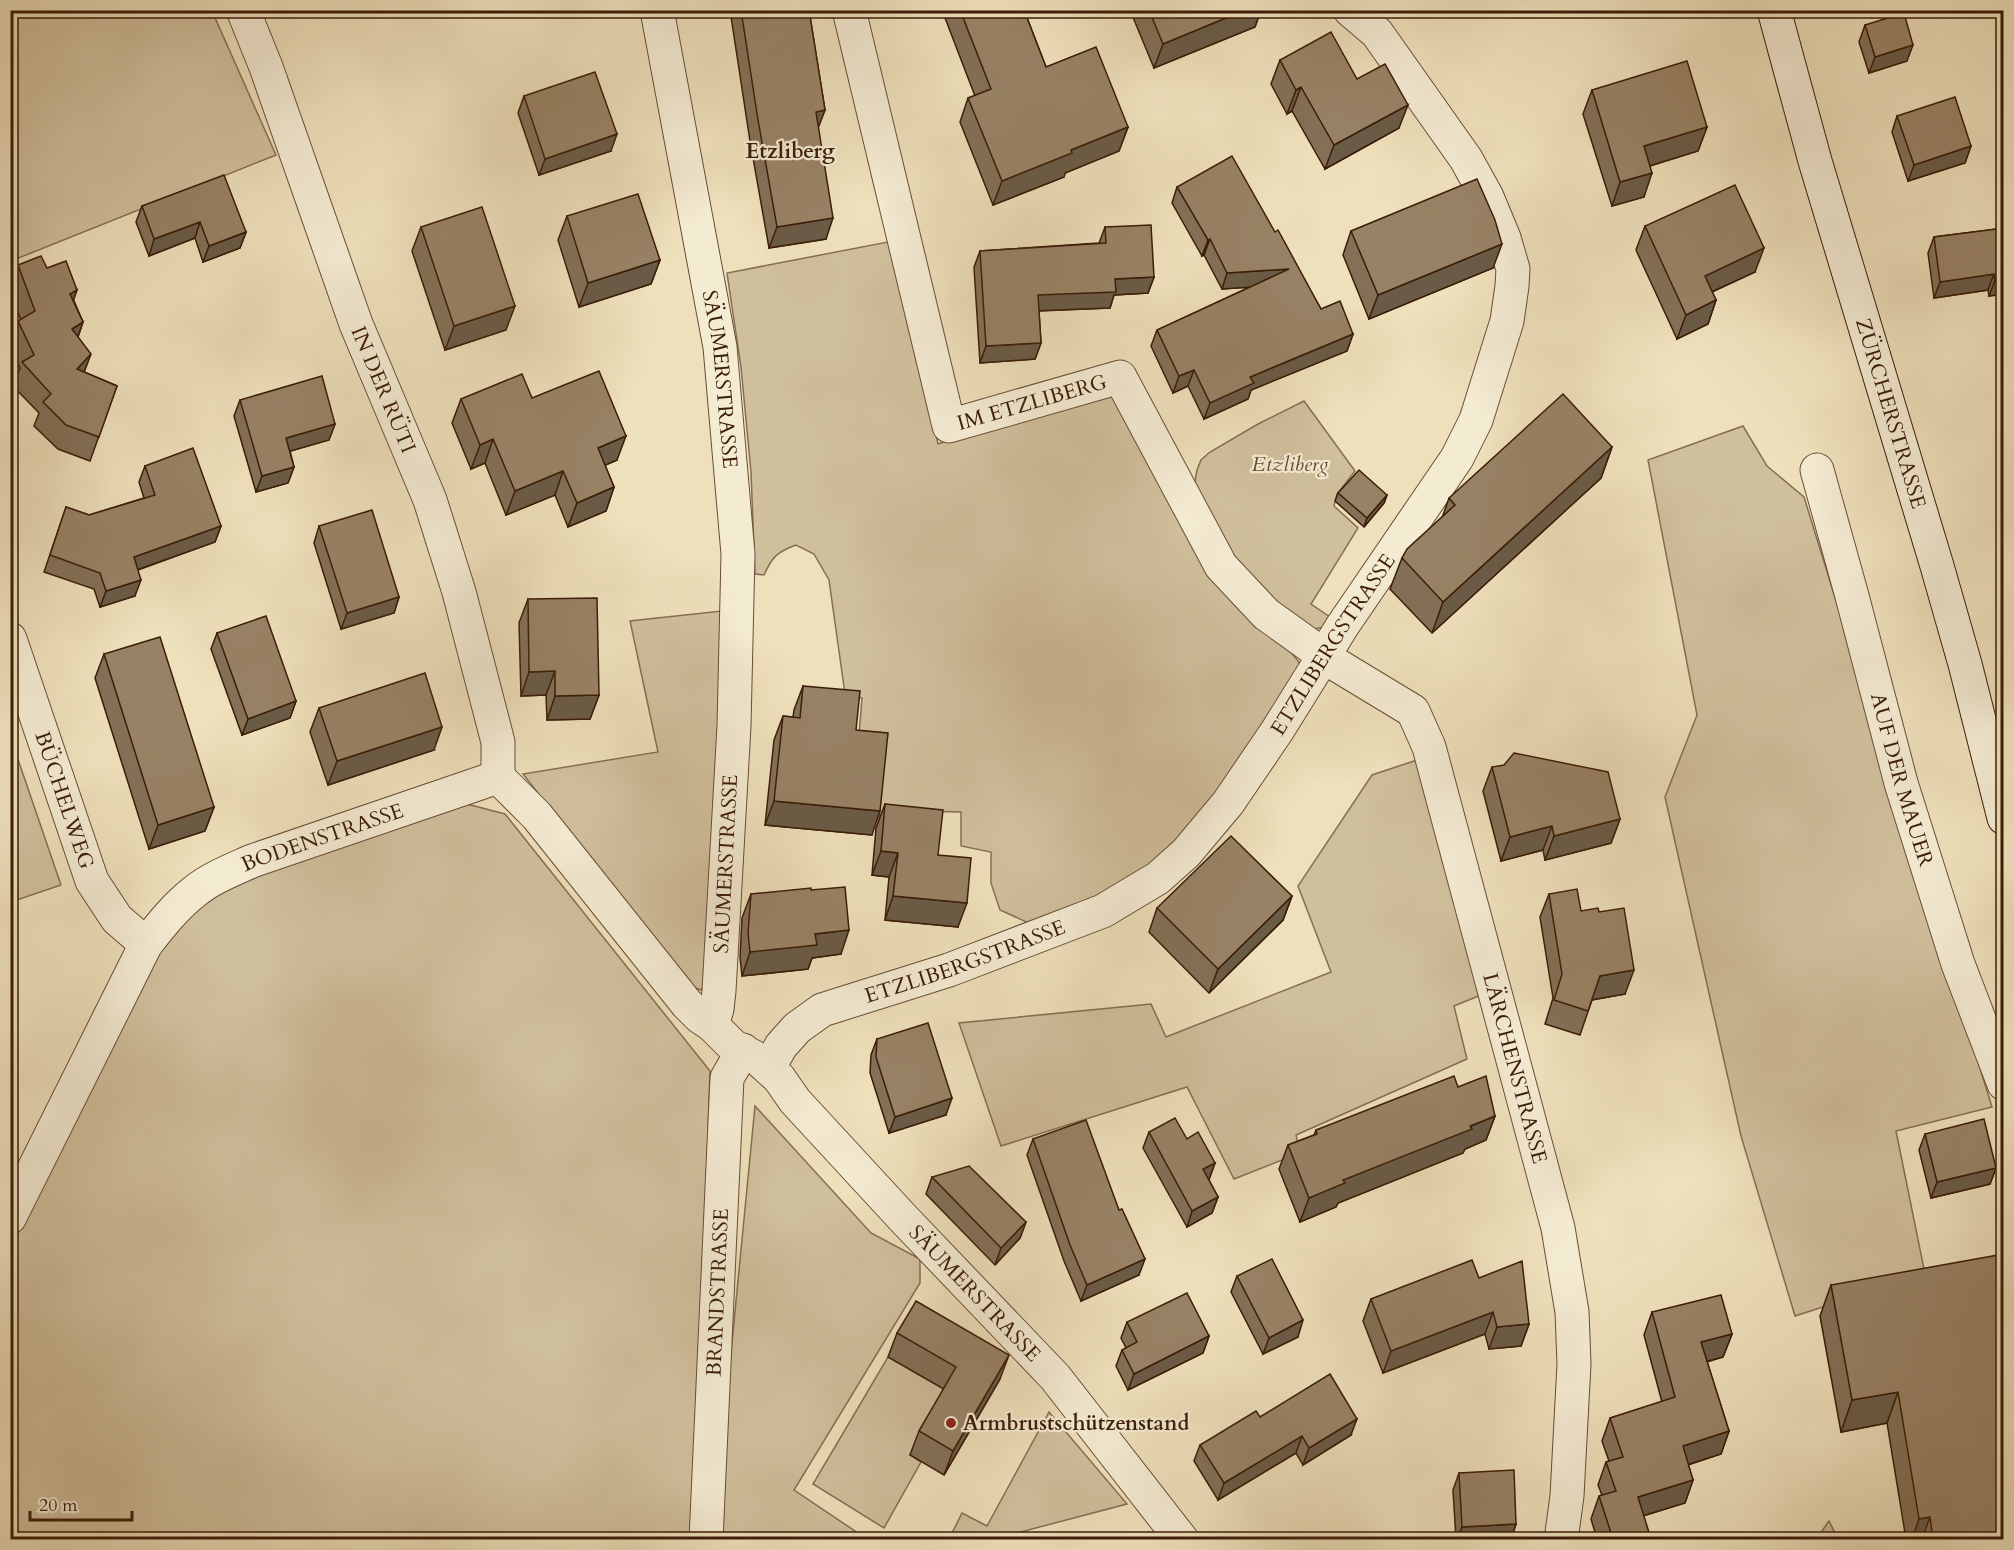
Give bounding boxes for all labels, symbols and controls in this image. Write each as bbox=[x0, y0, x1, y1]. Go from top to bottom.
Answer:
district label: Etzliberg bbox=[745, 136, 836, 166]
street label: SÄUMERSTRASSE bbox=[695, 288, 745, 470]
street label: ZÜRCHERSTRASSE bbox=[1849, 315, 1933, 512]
street label: IN DER RÜTI bbox=[344, 322, 423, 458]
street label: IM ETZLIBERG bbox=[954, 367, 1110, 437]
park label: Etzliberg bbox=[1252, 450, 1329, 479]
street label: ETZLIBERGSTRASSE bbox=[1263, 548, 1402, 741]
street label: AUF DER MAUER bbox=[1863, 690, 1941, 870]
street label: BÜCHELWEG bbox=[28, 727, 101, 873]
street label: SÄUMERSTRASSE bbox=[707, 774, 745, 954]
street label: BODENSTRASSE bbox=[236, 796, 407, 879]
street label: ETZLIBERGSTRASSE bbox=[861, 912, 1069, 1010]
street label: LÄRCHENSTRASSE bbox=[1476, 970, 1555, 1167]
street label: BRANDSTRASSE bbox=[699, 1208, 736, 1377]
street label: SÄUMERSTRASSE bbox=[902, 1218, 1047, 1368]
place label: Armbrustschützenstand bbox=[963, 1409, 1189, 1438]
marker: Armbrustschützenstand bbox=[944, 1416, 958, 1430]
scale bar bbox=[30, 1484, 132, 1522]
text: 20 m bbox=[39, 1493, 78, 1518]

